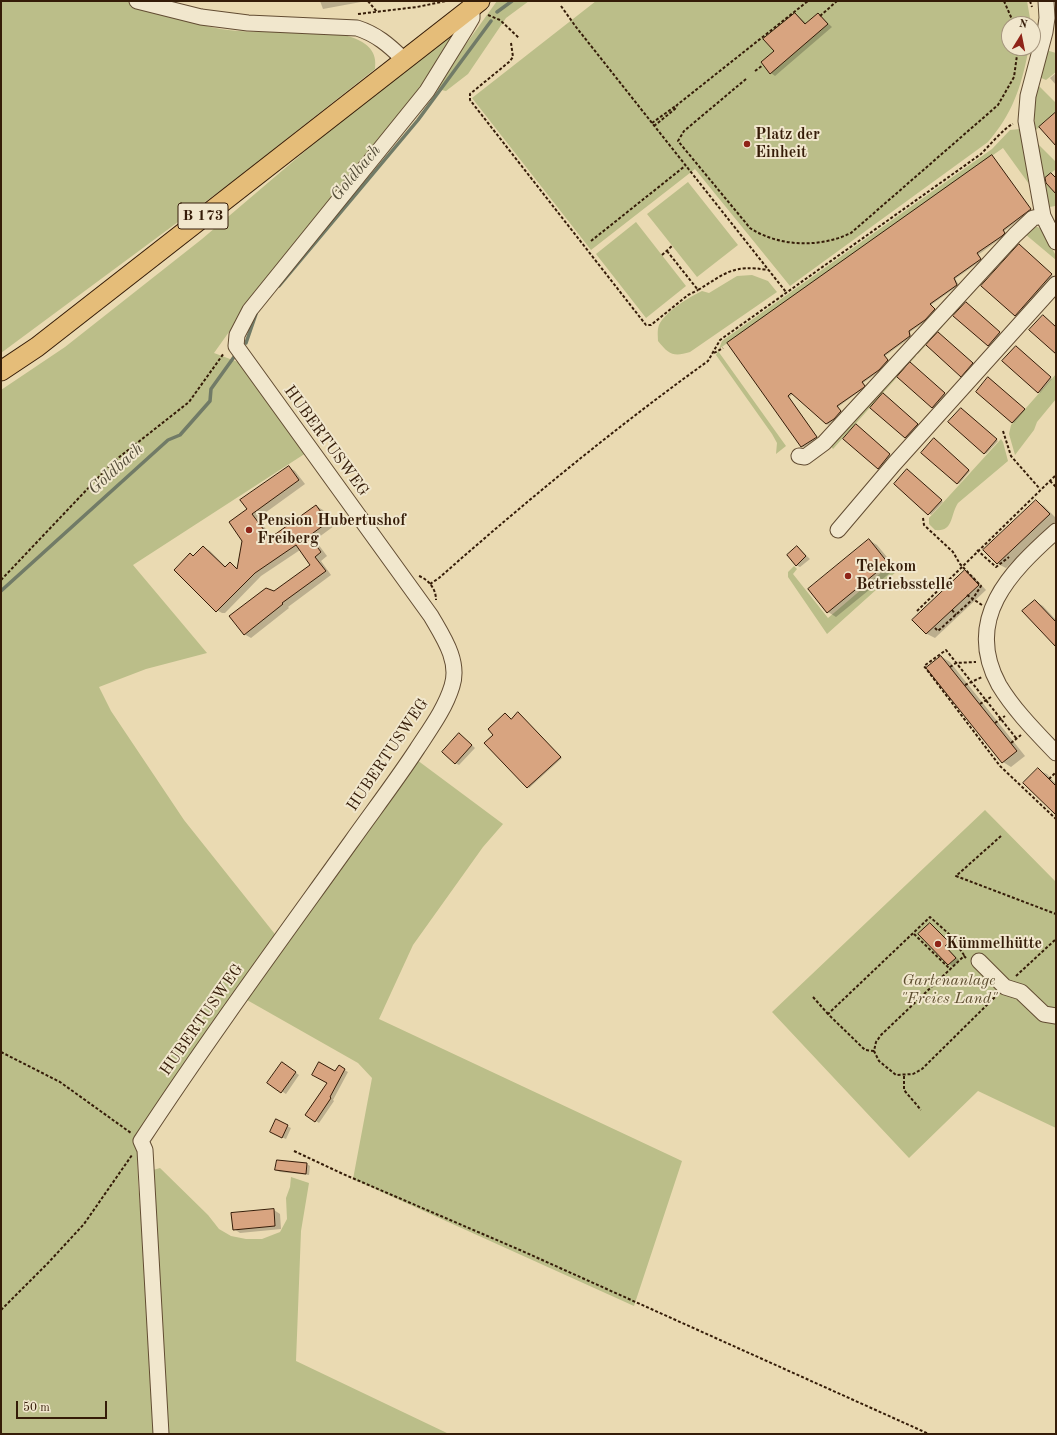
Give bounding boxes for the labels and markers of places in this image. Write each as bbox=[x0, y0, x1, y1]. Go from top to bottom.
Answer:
place label: Platz der Einheit bbox=[755, 125, 820, 163]
marker: Platz der Einheit bbox=[742, 139, 752, 149]
place label: Pension Hubertushof Freiberg bbox=[257, 511, 406, 549]
marker: Pension Hubertushof Freiberg bbox=[244, 525, 254, 535]
place label: Telekom Betriebsstelle bbox=[856, 557, 953, 595]
marker: Telekom Betriebsstelle bbox=[843, 571, 853, 581]
place label: Kümmelhütte bbox=[946, 934, 1042, 954]
marker: Kümmelhütte bbox=[933, 939, 943, 949]

